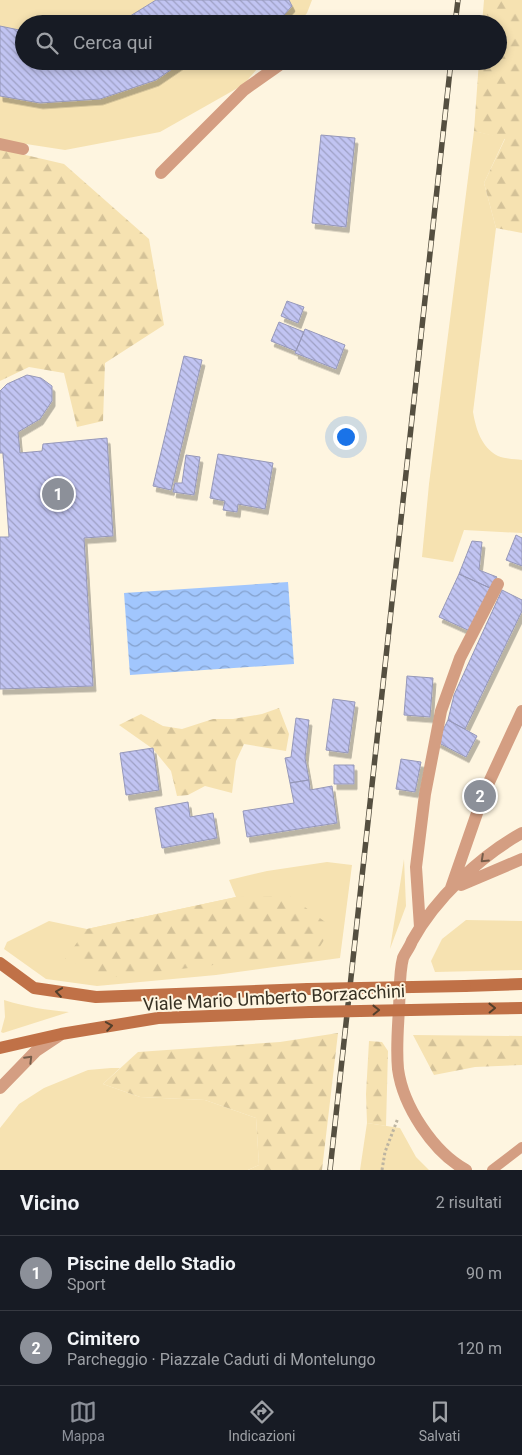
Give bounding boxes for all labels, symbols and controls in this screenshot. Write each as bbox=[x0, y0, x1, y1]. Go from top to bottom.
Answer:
search box bbox=[15, 15, 507, 70]
icon: search bbox=[33, 29, 61, 57]
text: Cerca qui bbox=[73, 31, 153, 54]
your location bbox=[333, 424, 359, 450]
pin: 1 bbox=[42, 475, 74, 513]
pin: 2 bbox=[464, 777, 496, 815]
one-way arrow bbox=[480, 853, 489, 862]
street label: Viale Mario Umberto Borzacchini bbox=[142, 980, 406, 1015]
one-way arrow bbox=[55, 987, 63, 997]
one-way arrow bbox=[488, 1003, 496, 1014]
one-way arrow bbox=[372, 1005, 380, 1016]
one-way arrow bbox=[105, 1022, 113, 1032]
one-way arrow bbox=[23, 1056, 32, 1065]
text: Vicino bbox=[20, 1191, 79, 1215]
text: 2 risultati bbox=[436, 1193, 502, 1212]
text: Piscine dello Stadio bbox=[67, 1252, 236, 1275]
text: 1 bbox=[31, 1264, 41, 1283]
text: 90 m bbox=[466, 1264, 502, 1283]
text: Sport bbox=[67, 1275, 106, 1294]
text: Cimitero bbox=[67, 1327, 140, 1350]
text: 2 bbox=[31, 1339, 41, 1358]
text: 120 m bbox=[457, 1339, 502, 1358]
text: Parcheggio · Piazzale Caduti di Montelungo bbox=[67, 1350, 376, 1369]
tab: Mappa bbox=[62, 1398, 105, 1444]
tab: Indicazioni bbox=[228, 1398, 295, 1444]
tab: Salvati bbox=[419, 1398, 460, 1444]

